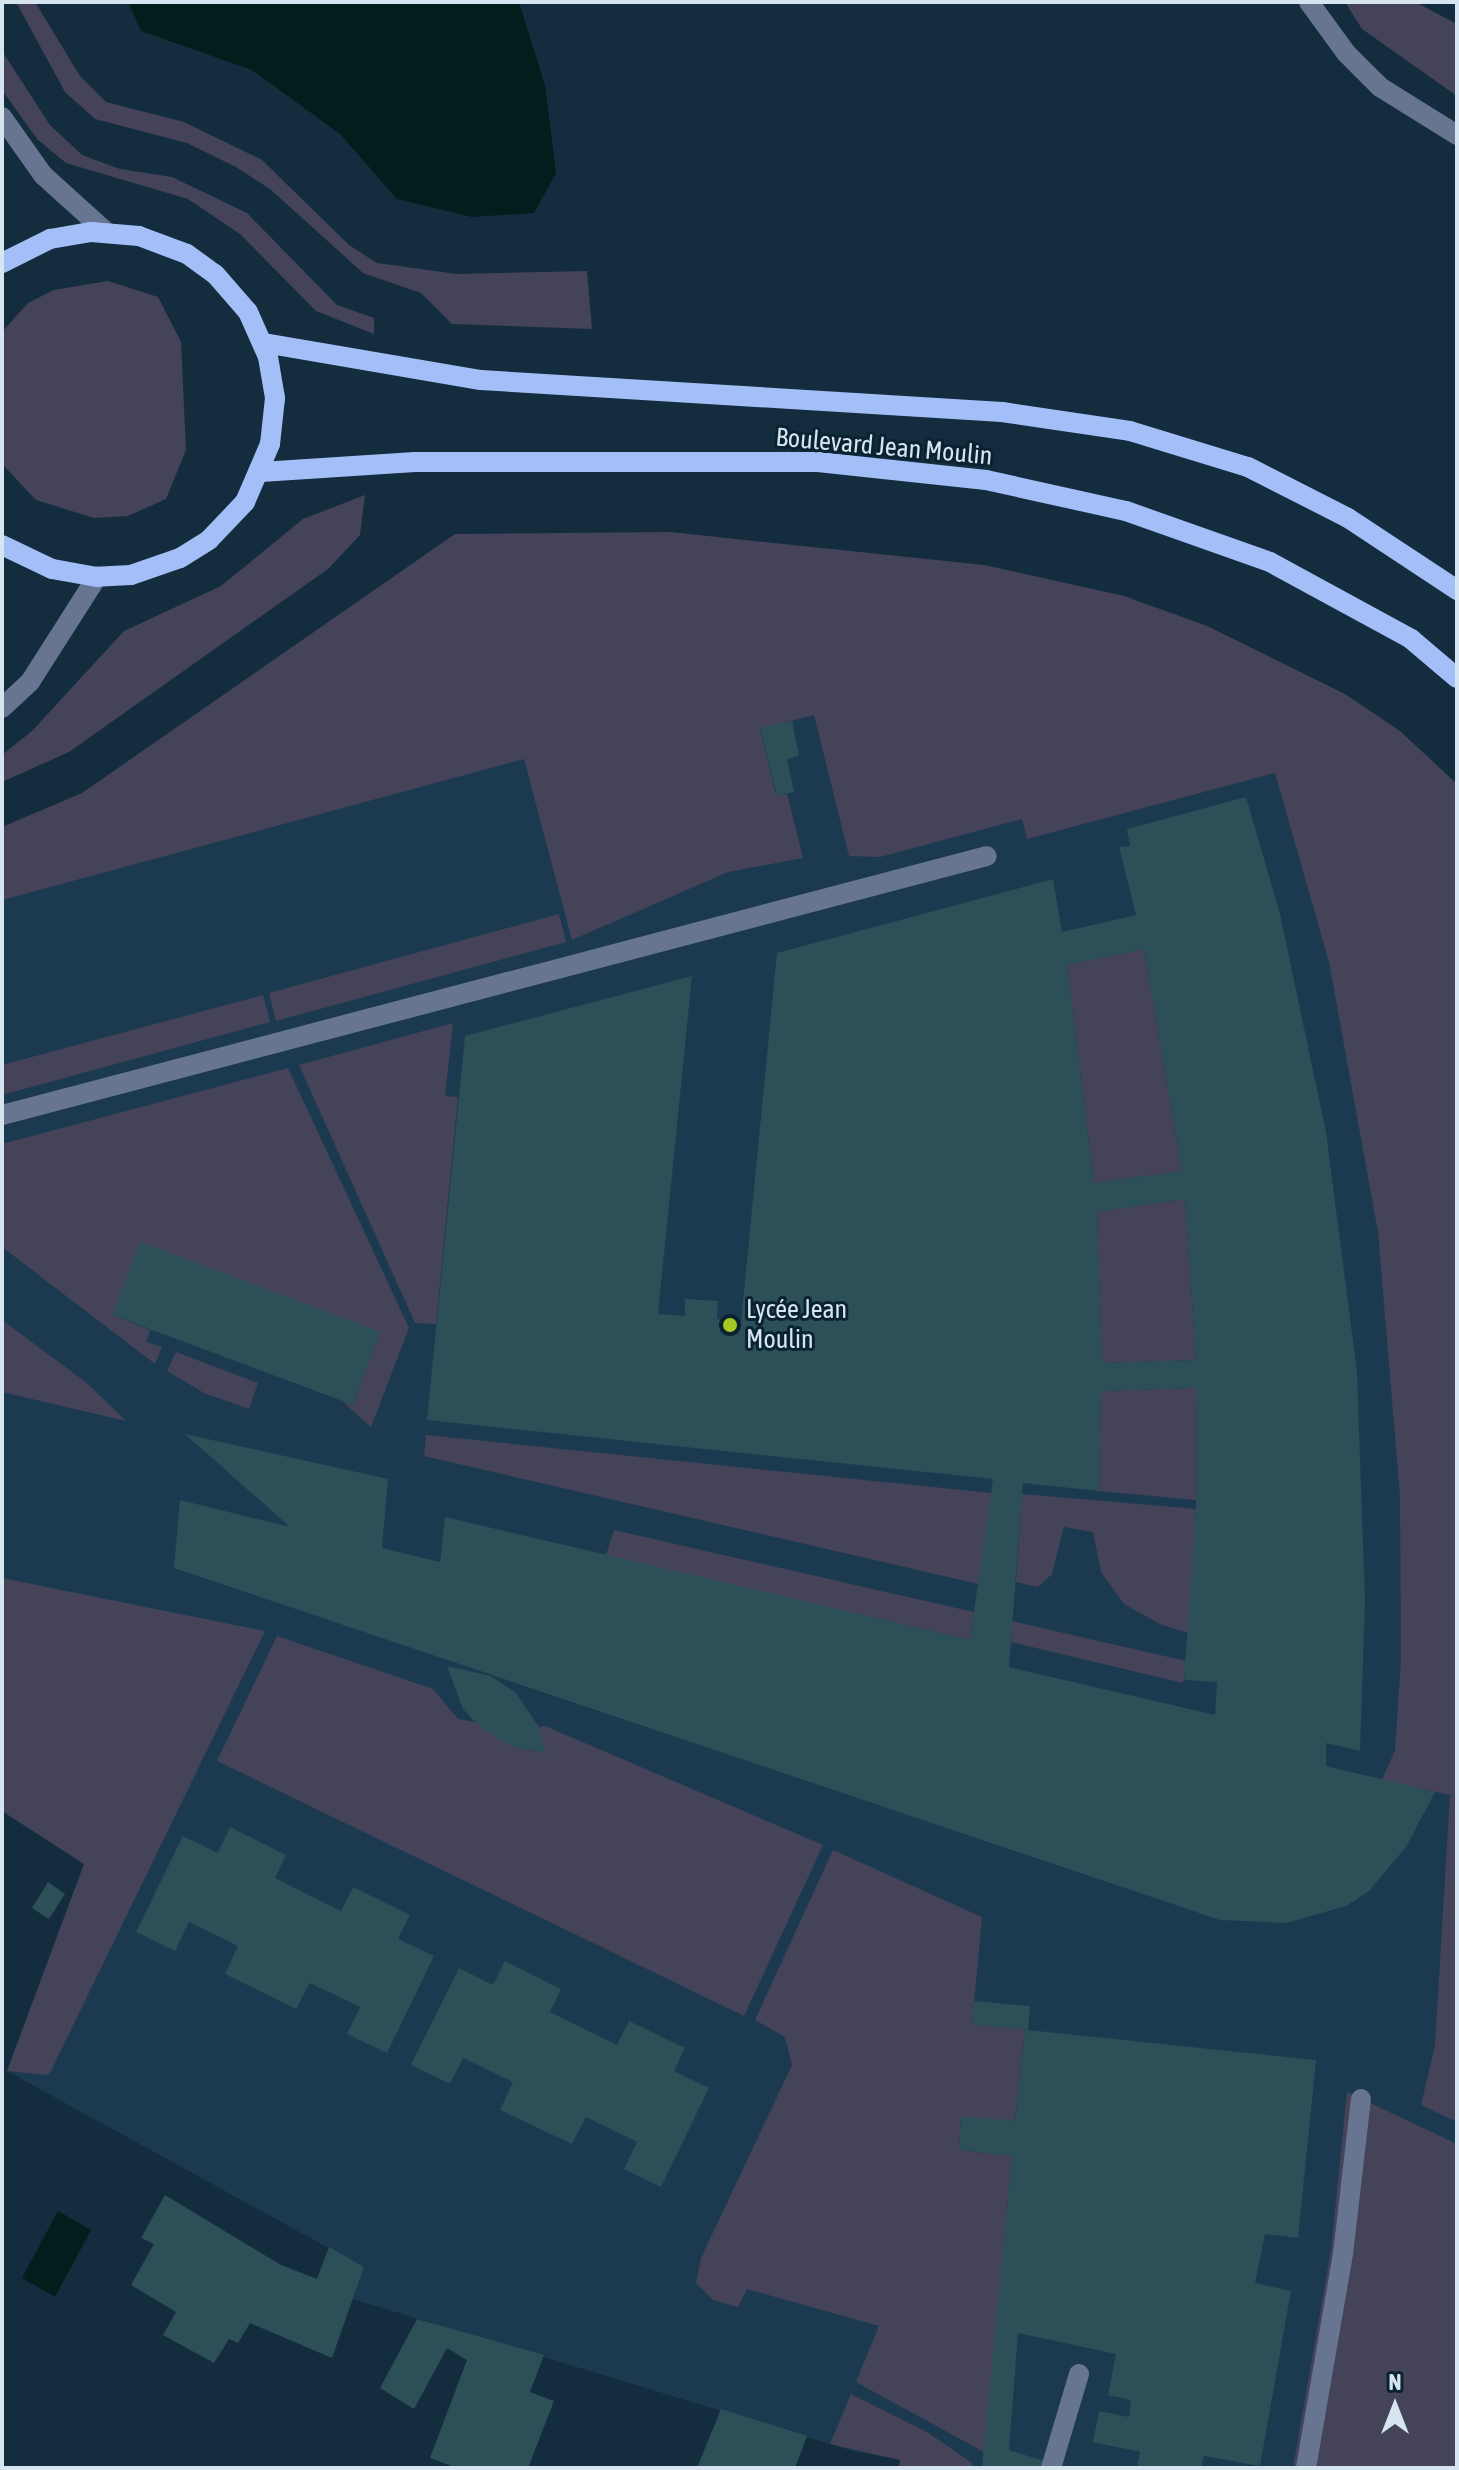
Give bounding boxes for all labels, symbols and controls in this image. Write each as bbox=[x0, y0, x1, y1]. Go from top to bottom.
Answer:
street label: Boulevard Jean Moulin bbox=[774, 422, 994, 472]
place label: Lycée Jean Moulin bbox=[746, 1294, 847, 1356]
marker: Lycée Jean Moulin bbox=[721, 1316, 739, 1334]
north arrow bbox=[1355, 2366, 1435, 2446]
text: N bbox=[1389, 2369, 1401, 2395]

